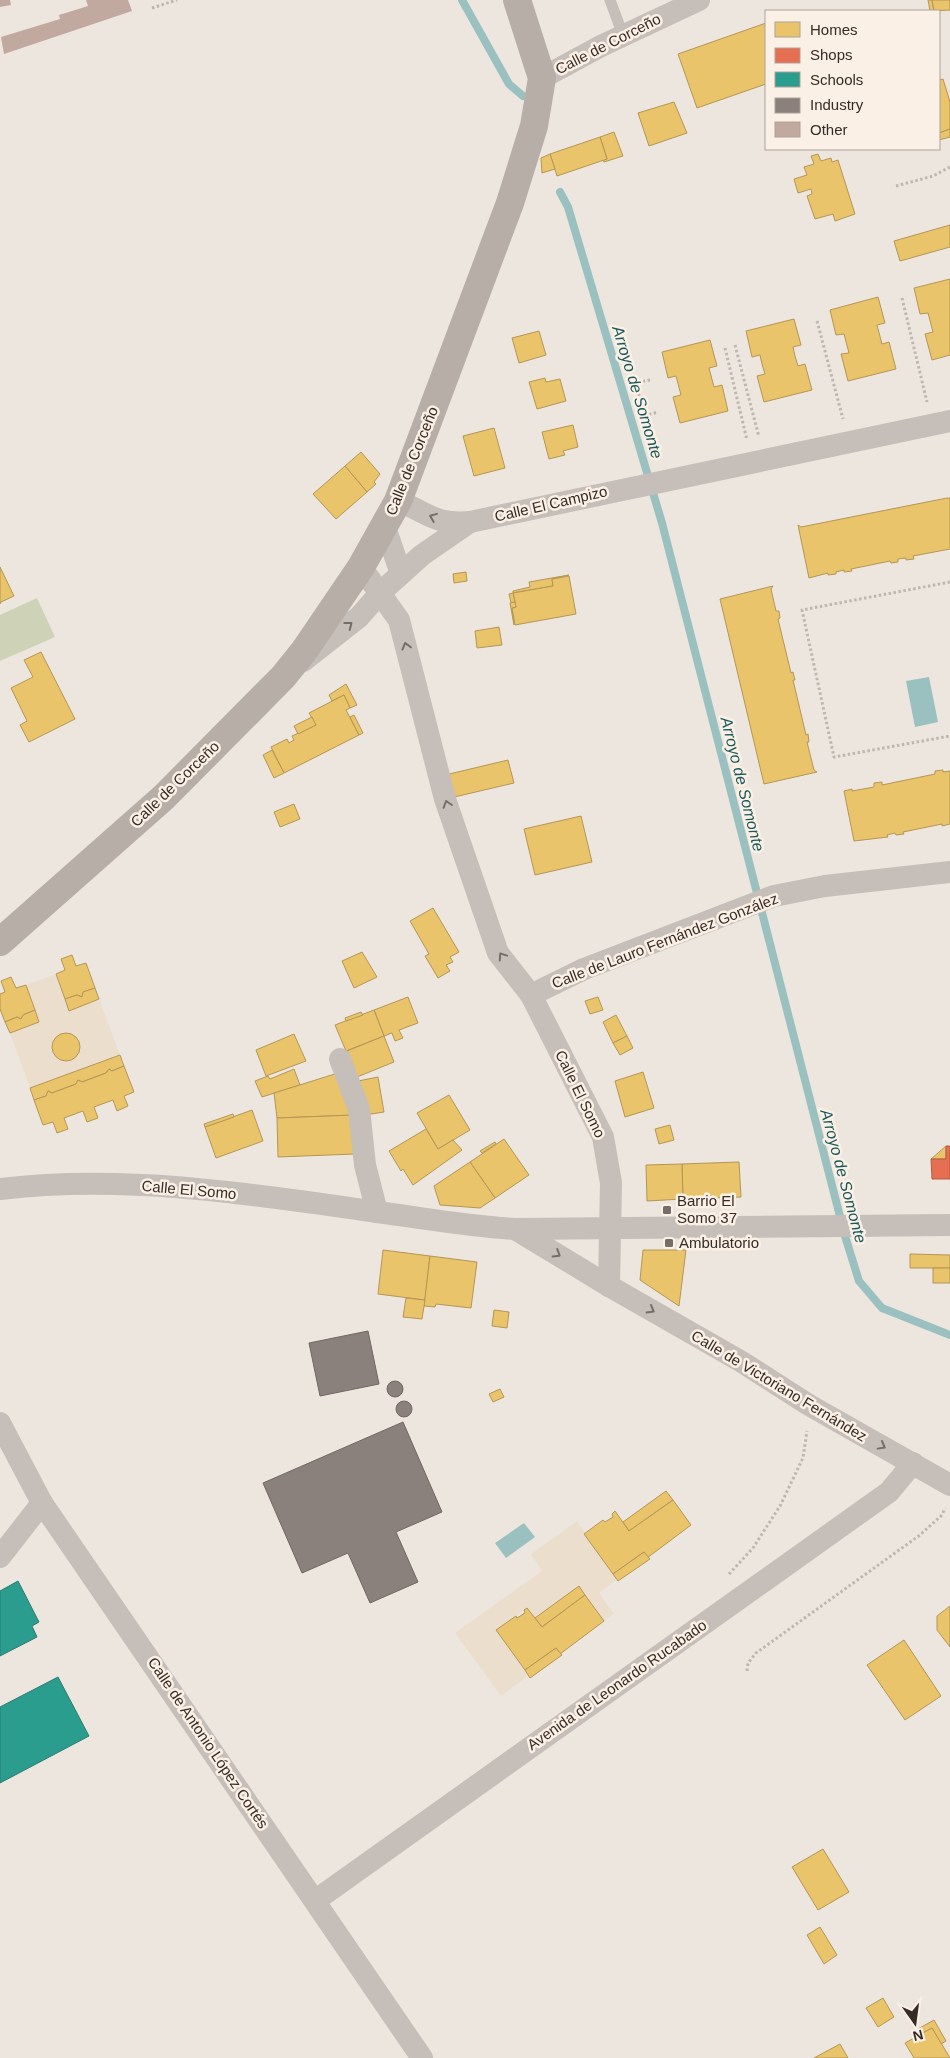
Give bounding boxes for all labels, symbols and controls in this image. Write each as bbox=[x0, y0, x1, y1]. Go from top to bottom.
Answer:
street label: Calle de Corceño bbox=[552, 10, 663, 77]
legend bbox=[765, 10, 940, 150]
text: Homes bbox=[810, 21, 858, 38]
text: Shops bbox=[810, 46, 853, 63]
text: Schools bbox=[810, 71, 863, 88]
text: Industry bbox=[810, 96, 864, 113]
text: Other bbox=[810, 121, 848, 138]
water label: Arroyo de Somonte bbox=[609, 323, 666, 461]
street label: Calle de Corceño bbox=[382, 404, 441, 518]
street label: Calle El Campizo bbox=[493, 482, 609, 525]
one-way arrow bbox=[429, 513, 438, 524]
one-way arrow bbox=[343, 622, 352, 630]
one-way arrow bbox=[402, 643, 412, 651]
water label: Arroyo de Somonte bbox=[717, 714, 767, 853]
street label: Calle de Corceño bbox=[127, 737, 222, 830]
one-way arrow bbox=[443, 800, 453, 808]
street label: Calle de Lauro Fernández González bbox=[549, 889, 780, 992]
one-way arrow bbox=[498, 952, 508, 961]
street label: Calle El Somo bbox=[552, 1047, 609, 1140]
water label: Arroyo de Somonte bbox=[817, 1106, 870, 1245]
street label: Calle El Somo bbox=[141, 1177, 237, 1202]
place label: Barrio El Somo 37 bbox=[677, 1192, 737, 1226]
marker: Barrio El Somo 37 bbox=[661, 1204, 673, 1216]
place label: Ambulatorio bbox=[679, 1234, 759, 1251]
marker: Ambulatorio bbox=[663, 1237, 675, 1249]
one-way arrow bbox=[551, 1248, 560, 1258]
one-way arrow bbox=[646, 1304, 655, 1314]
street label: Calle de Victoriano Fernández bbox=[689, 1326, 870, 1445]
one-way arrow bbox=[876, 1440, 885, 1450]
street label: Avenida de Leonardo Rucabado bbox=[524, 1616, 710, 1753]
street label: Calle de Antonio López Cortés bbox=[145, 1654, 272, 1831]
north arrow bbox=[890, 1998, 940, 2048]
text: N bbox=[911, 2027, 925, 2045]

